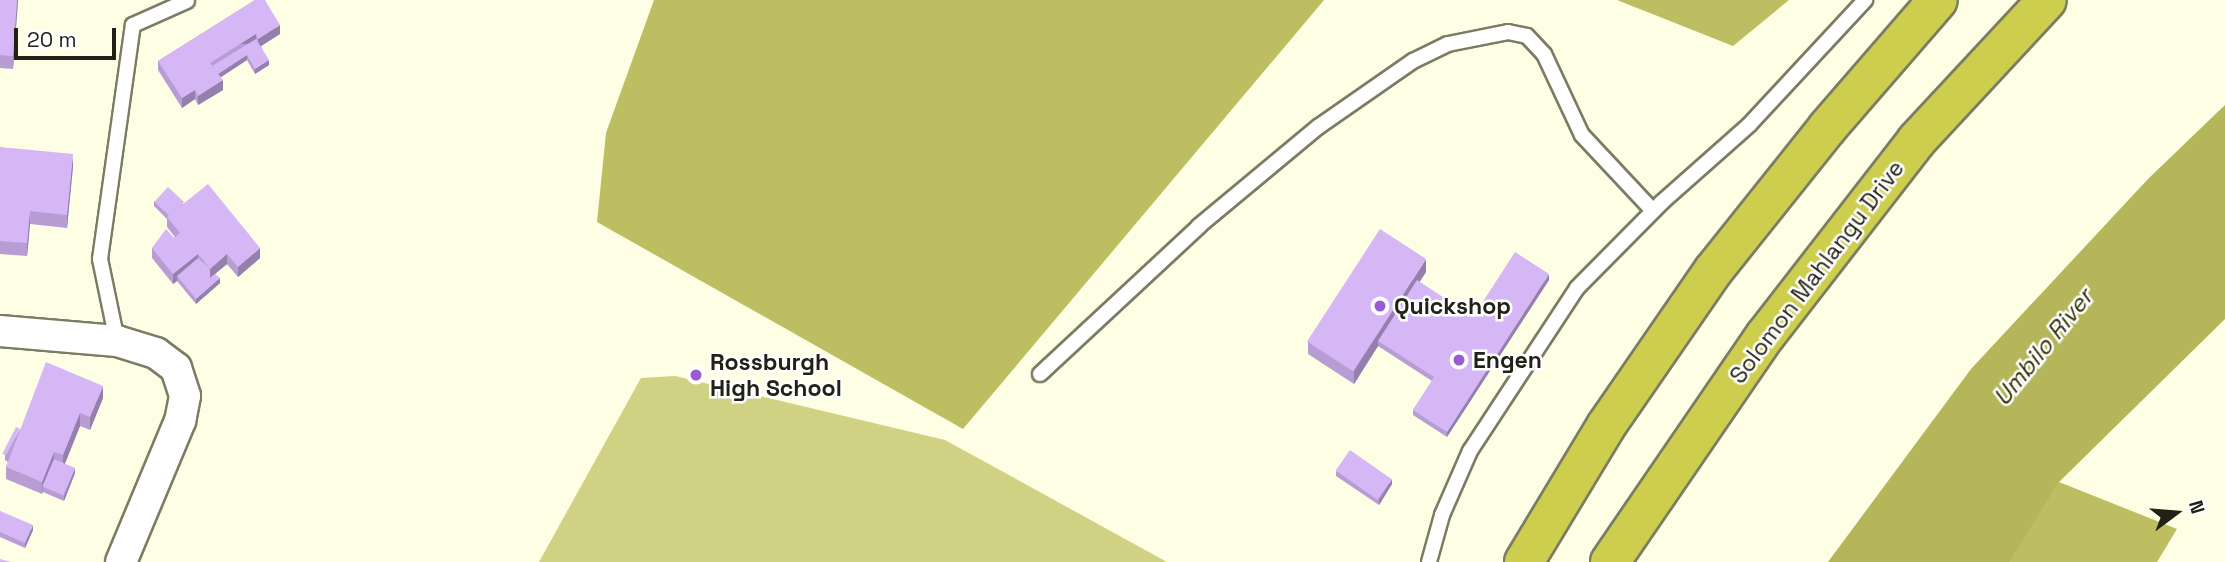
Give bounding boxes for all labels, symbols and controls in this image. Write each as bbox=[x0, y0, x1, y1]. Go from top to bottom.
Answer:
scale bar bbox=[18, 14, 119, 58]
text: 20 m bbox=[27, 26, 77, 53]
street label: Solomon Mahlangu Drive bbox=[1724, 155, 1910, 389]
water label: Umbilo River bbox=[1987, 283, 2099, 411]
place label: Quickshop bbox=[1394, 292, 1511, 320]
marker: Quickshop bbox=[1372, 298, 1388, 314]
place label: Engen bbox=[1473, 346, 1542, 374]
place label: Rossburgh High School bbox=[710, 348, 842, 402]
marker: Engen bbox=[1451, 352, 1467, 368]
marker: Rossburgh High School bbox=[688, 367, 704, 383]
north arrow bbox=[2141, 478, 2211, 548]
text: N bbox=[2183, 498, 2210, 517]

